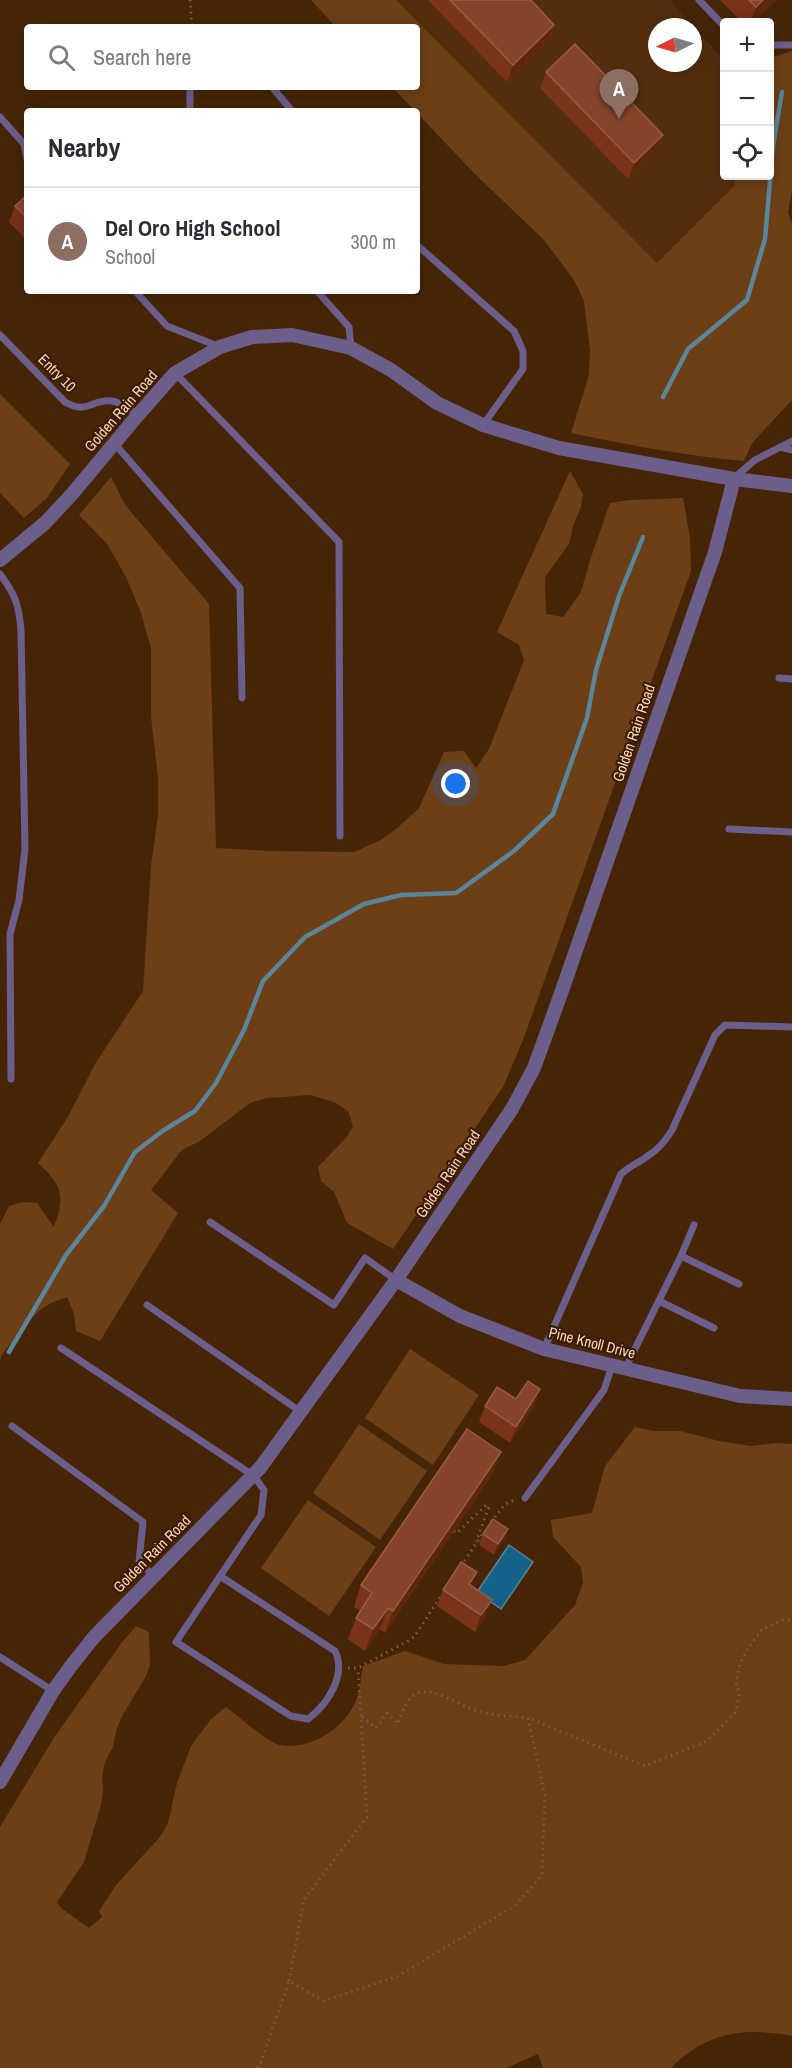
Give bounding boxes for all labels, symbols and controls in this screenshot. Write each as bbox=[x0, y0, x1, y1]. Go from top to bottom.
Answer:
north arrow bbox=[648, 18, 702, 72]
map controls bbox=[720, 18, 774, 180]
button: + bbox=[720, 18, 774, 72]
search box bbox=[24, 24, 420, 90]
icon: search bbox=[45, 41, 78, 74]
text: Search here bbox=[93, 42, 191, 72]
pin: A bbox=[600, 70, 638, 119]
button: − bbox=[720, 72, 774, 126]
button: locate bbox=[720, 126, 774, 180]
text: Nearby bbox=[48, 130, 120, 165]
text: Del Oro High School bbox=[105, 213, 280, 243]
text: A bbox=[62, 228, 73, 255]
text: 300 m bbox=[350, 228, 396, 255]
text: School bbox=[105, 243, 155, 270]
street label: Entry 10 bbox=[34, 349, 81, 396]
street label: Golden Rain Road bbox=[79, 365, 162, 456]
street label: Golden Rain Road bbox=[607, 681, 660, 784]
your location bbox=[441, 769, 470, 798]
street label: Golden Rain Road bbox=[410, 1126, 485, 1222]
street label: Pine Knoll Drive bbox=[546, 1322, 638, 1363]
street label: Golden Rain Road bbox=[108, 1510, 195, 1597]

